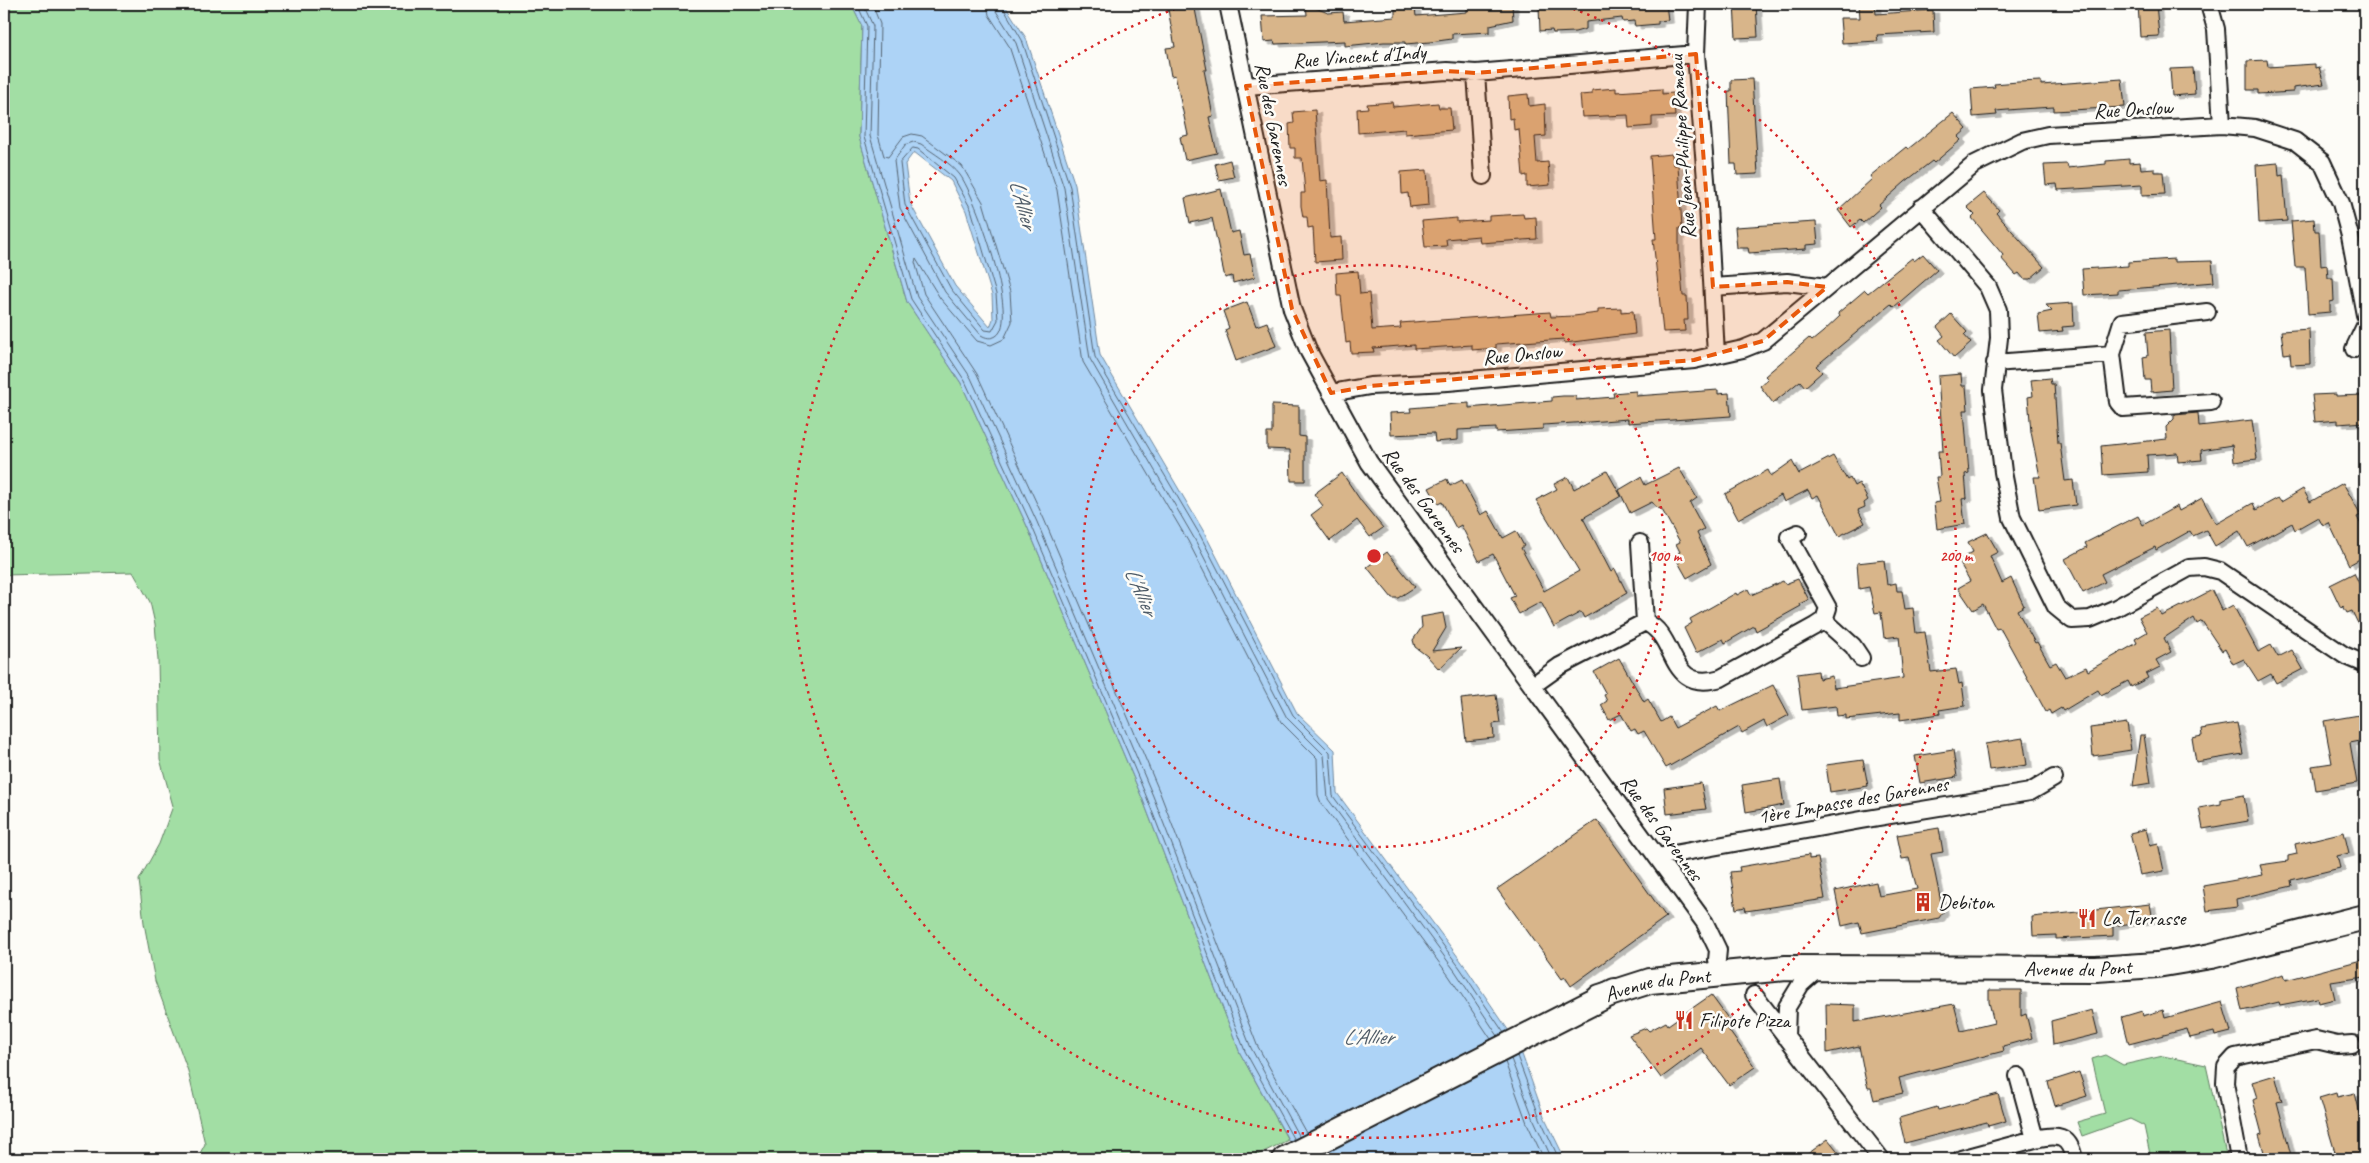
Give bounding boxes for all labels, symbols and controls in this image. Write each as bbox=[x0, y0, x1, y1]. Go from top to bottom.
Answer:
street label: Rue Vincent d'Indy bbox=[1292, 38, 1428, 74]
street label: Rue Jean-Philippe Rameau bbox=[1663, 53, 1701, 240]
street label: Rue des Garennes bbox=[1249, 60, 1299, 189]
street label: Rue Onslow bbox=[2093, 94, 2175, 124]
water label: L'Allier bbox=[1003, 177, 1044, 236]
street label: Rue Onslow bbox=[1481, 337, 1565, 370]
street label: Rue des Garennes bbox=[1377, 442, 1472, 559]
centre of rings bbox=[1365, 547, 1383, 565]
text: 100 m bbox=[1649, 547, 1683, 566]
text: 200 m bbox=[1940, 547, 1974, 566]
water label: L'Allier bbox=[1118, 563, 1166, 623]
street label: Rue des Garennes bbox=[1615, 770, 1710, 887]
street label: 1ère Impasse des Garennes bbox=[1756, 770, 1952, 830]
place label: Debiton bbox=[1938, 889, 1996, 915]
building icon: Debiton bbox=[1912, 891, 1934, 913]
place label: La Terrasse bbox=[2102, 905, 2187, 931]
restaurant icon: La Terrasse bbox=[2076, 907, 2098, 929]
street label: Avenue du Pont bbox=[2024, 954, 2134, 982]
street label: Avenue du Pont bbox=[1601, 962, 1713, 1008]
place label: Filipote Pizza bbox=[1699, 1007, 1792, 1033]
restaurant icon: Filipote Pizza bbox=[1673, 1009, 1695, 1031]
water label: L'Allier bbox=[1343, 1023, 1397, 1051]

